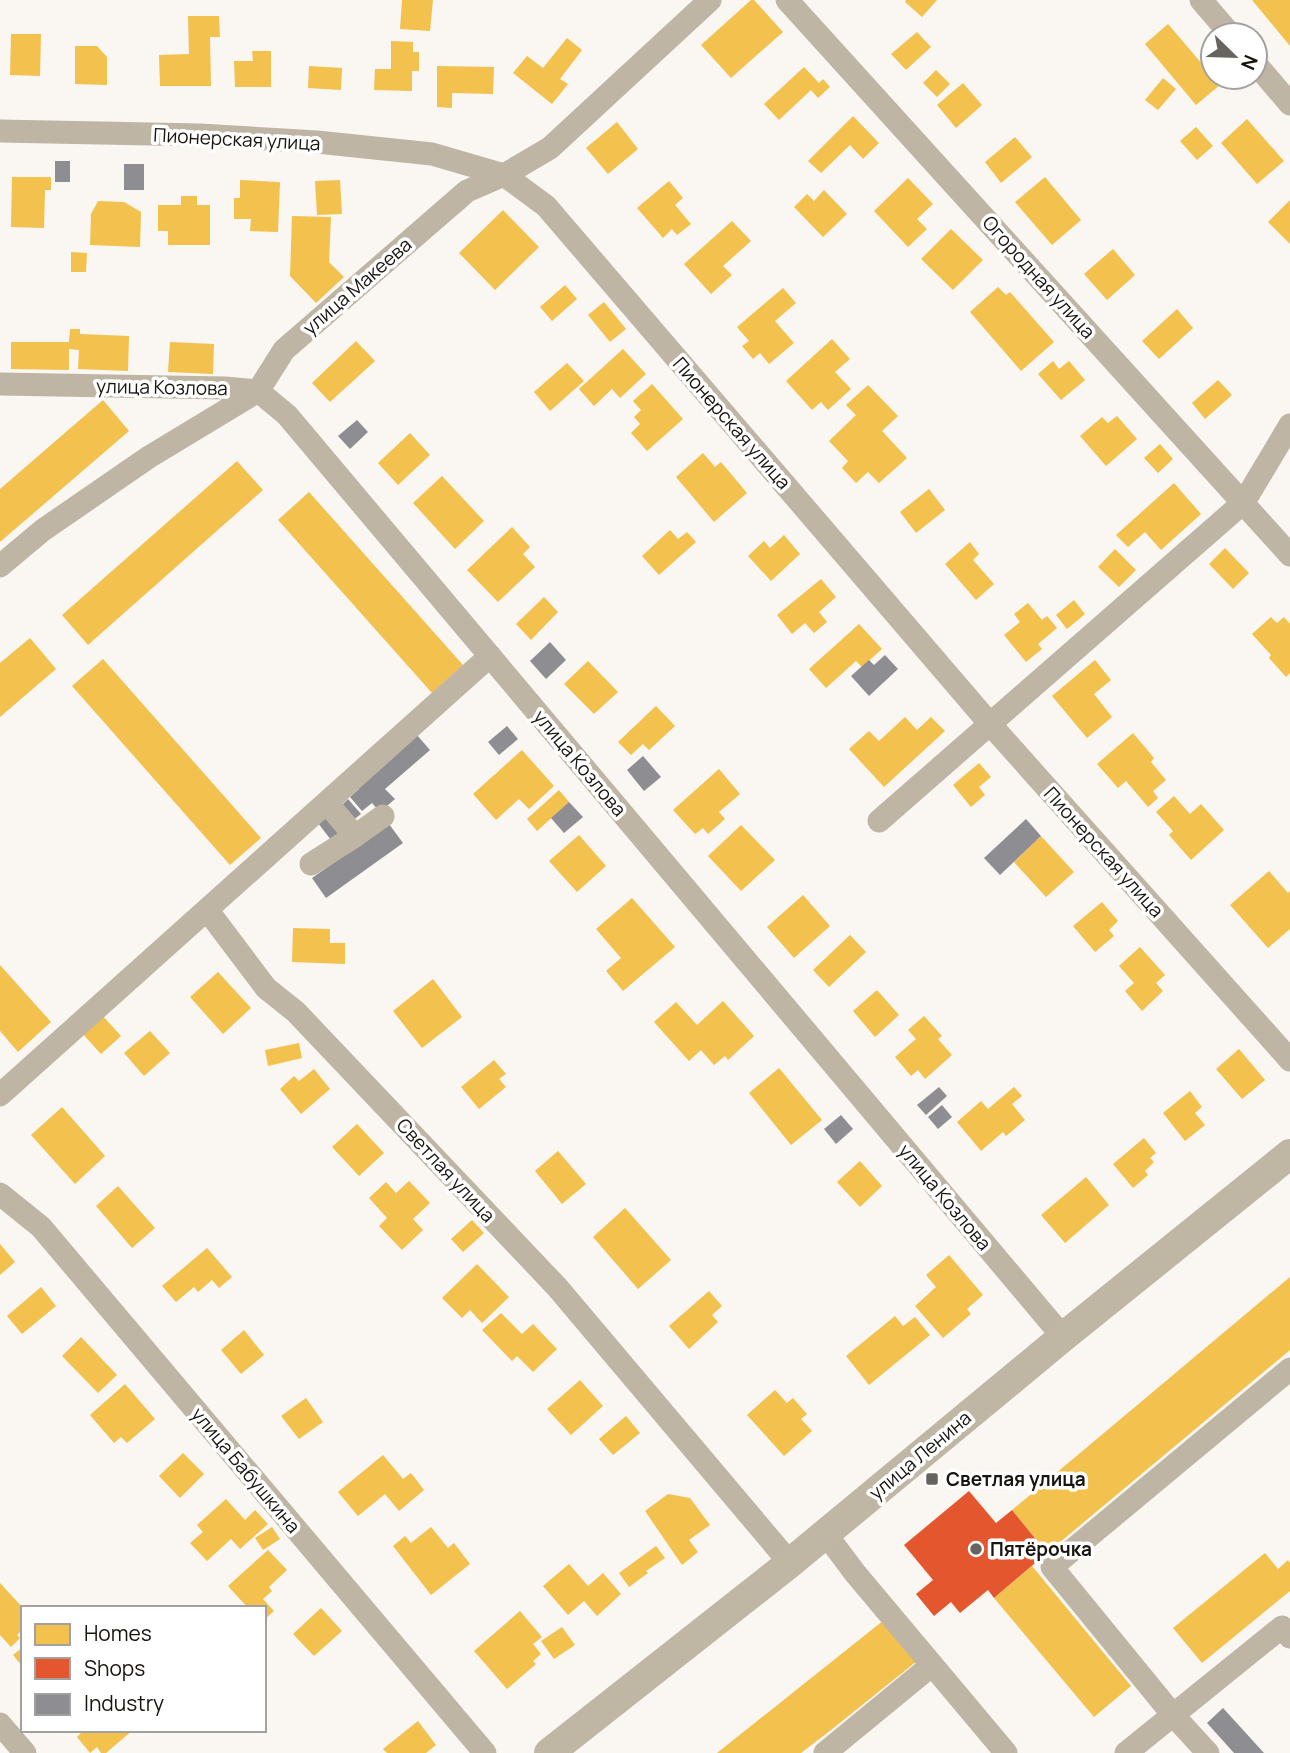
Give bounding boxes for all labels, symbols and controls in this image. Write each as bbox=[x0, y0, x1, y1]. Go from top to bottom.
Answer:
north arrow bbox=[1199, 21, 1269, 91]
text: N bbox=[1235, 51, 1264, 74]
street label: Пионерская улица bbox=[153, 122, 321, 156]
street label: Огородная улица bbox=[977, 210, 1101, 344]
street label: улица Макеева bbox=[297, 232, 417, 340]
street label: Пионерская улица bbox=[667, 351, 797, 495]
street label: улица Козлова bbox=[96, 373, 228, 401]
street label: улица Козлова bbox=[528, 704, 632, 822]
street label: Пионерская улица bbox=[1038, 781, 1170, 923]
street label: Светлая улица bbox=[391, 1112, 501, 1228]
street label: улица Козлова bbox=[893, 1138, 997, 1256]
street label: улица Бабушкина bbox=[186, 1402, 306, 1538]
street label: улица Ленина bbox=[863, 1405, 977, 1505]
place label: Светлая улица bbox=[946, 1466, 1086, 1492]
marker: Светлая улица bbox=[924, 1471, 940, 1487]
place label: Пятёрочка bbox=[990, 1536, 1092, 1562]
marker: Пятёрочка bbox=[968, 1541, 984, 1557]
legend bbox=[21, 1606, 266, 1732]
text: Homes bbox=[84, 1619, 152, 1647]
text: Shops bbox=[84, 1654, 145, 1682]
text: Industry bbox=[84, 1689, 164, 1717]

